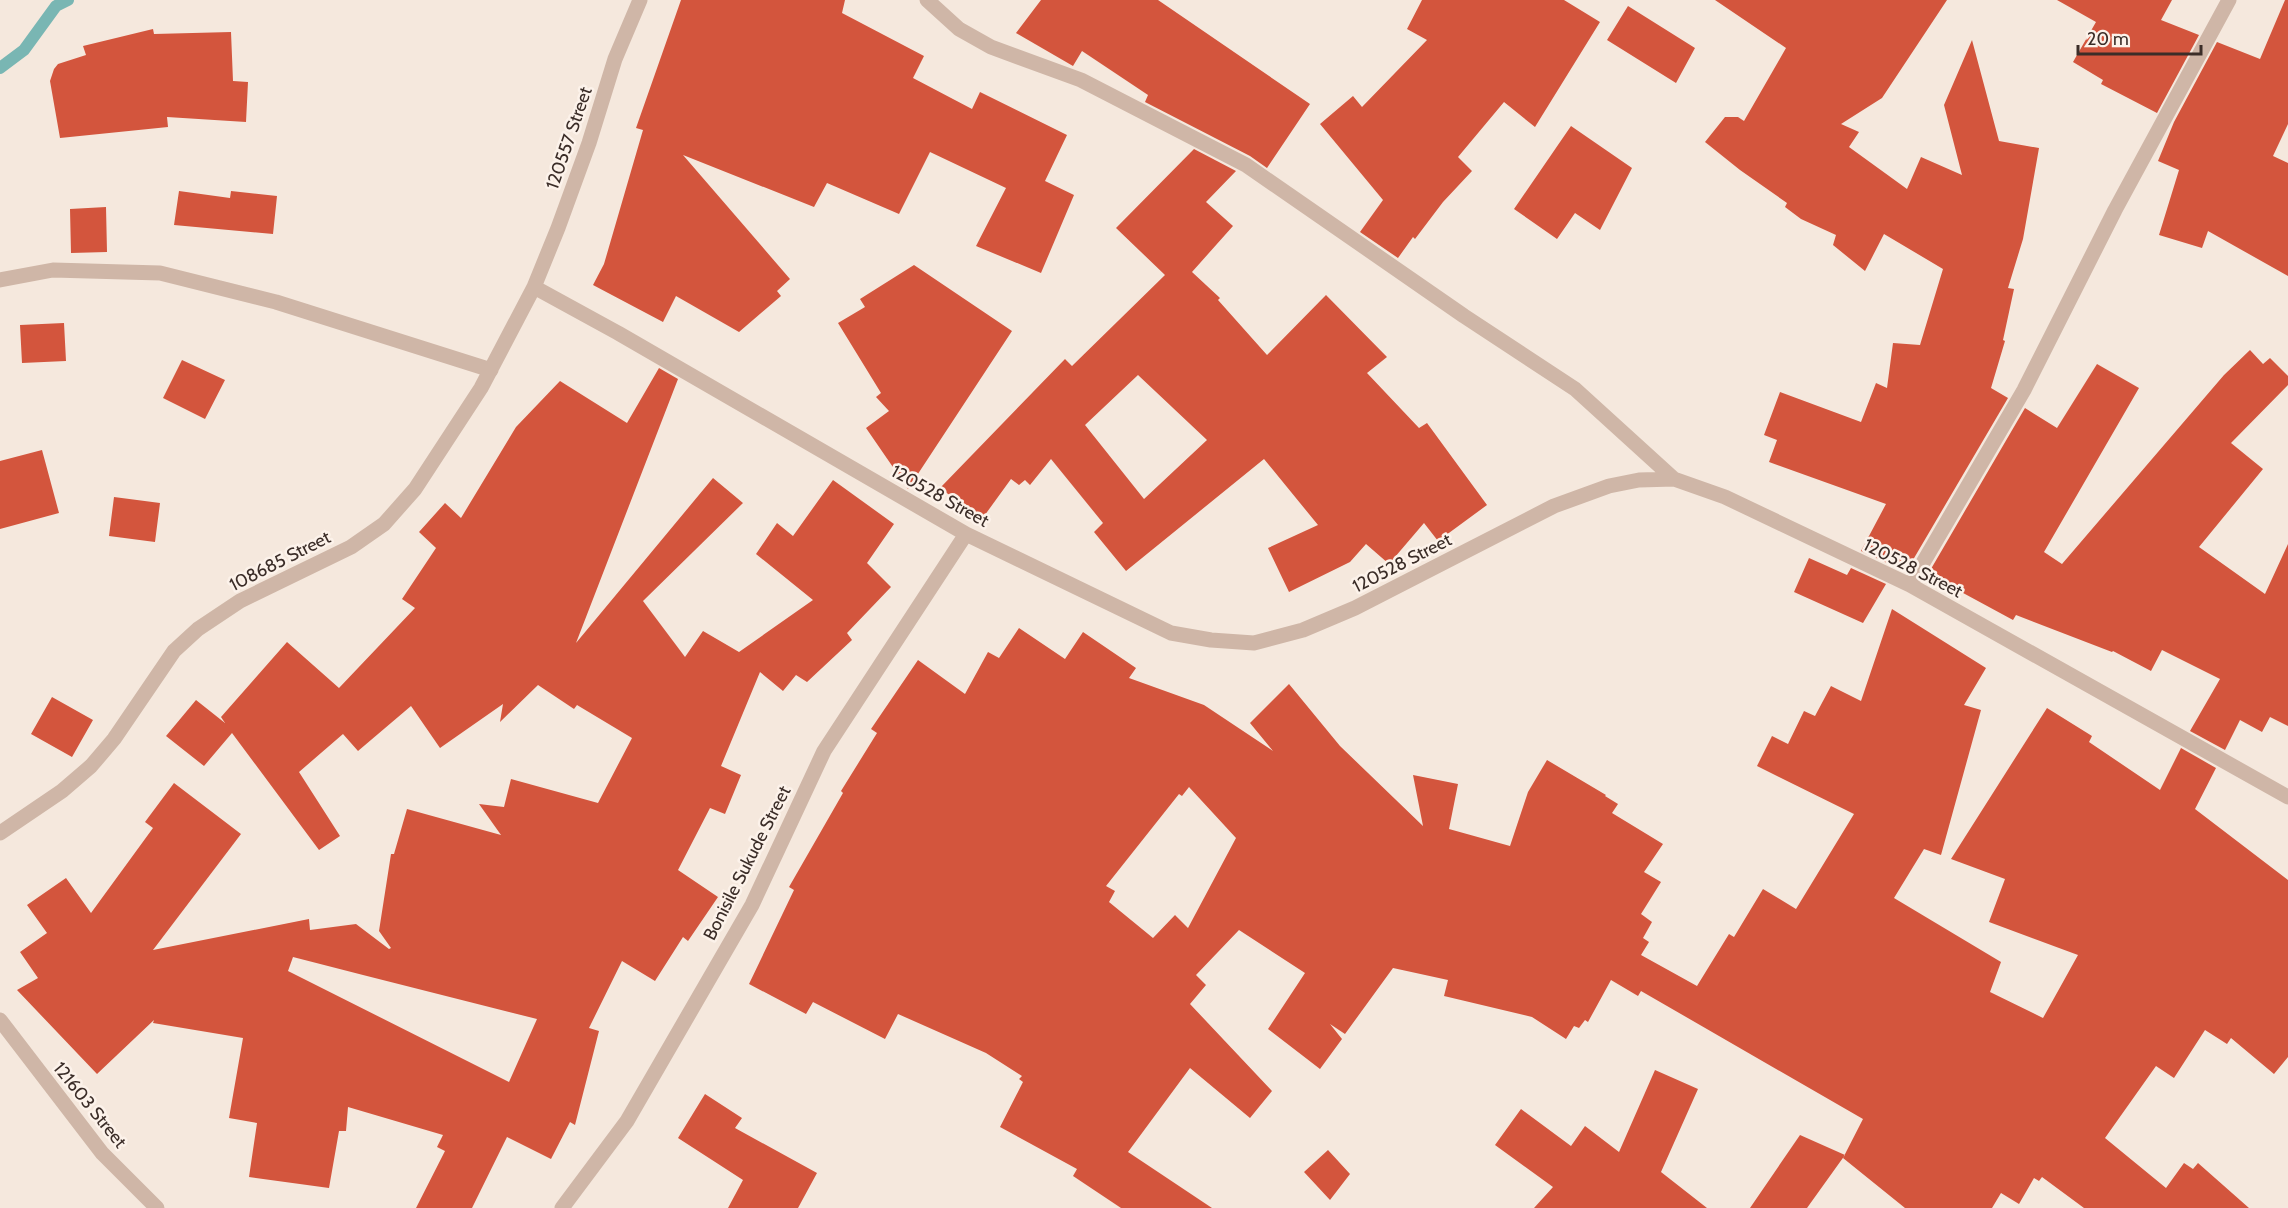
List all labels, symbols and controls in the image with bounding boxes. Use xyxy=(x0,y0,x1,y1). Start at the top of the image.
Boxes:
scale bar xyxy=(2078,18,2201,56)
text: 20 m xyxy=(2087,28,2129,50)
street label: 120557 Street xyxy=(541,84,597,192)
street label: 120528 Street xyxy=(887,460,993,532)
street label: 108685 Street xyxy=(226,526,334,596)
street label: 120528 Street xyxy=(1349,529,1455,597)
street label: 120528 Street xyxy=(1860,534,1966,602)
street label: Bonisile Sukude Street xyxy=(699,782,795,944)
street label: 121603 Street xyxy=(49,1058,131,1152)

